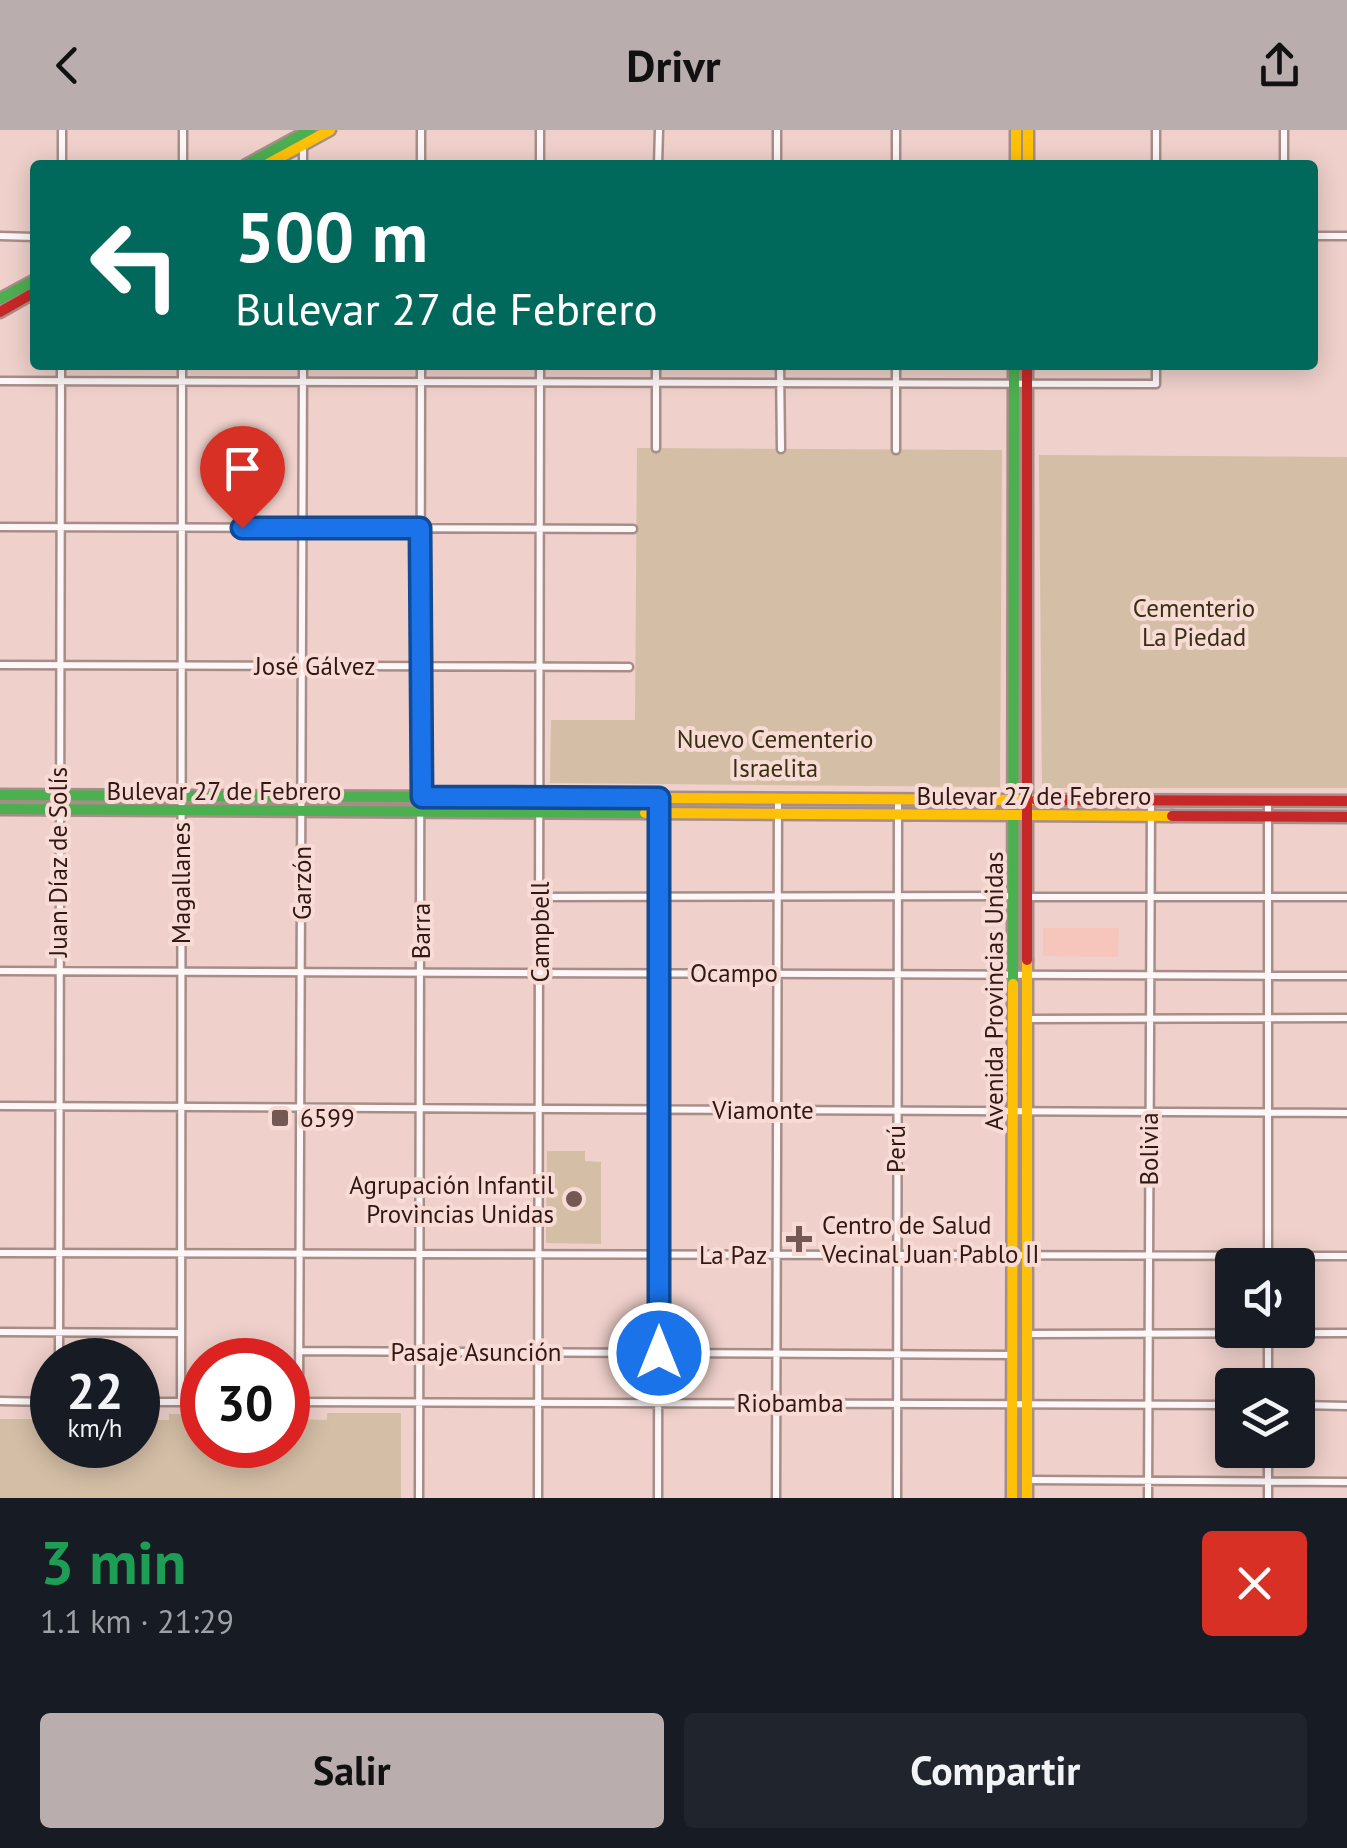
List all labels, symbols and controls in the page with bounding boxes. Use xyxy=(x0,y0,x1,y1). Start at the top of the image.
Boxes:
text: Drivr xyxy=(626,36,721,94)
icon: back xyxy=(40,38,95,93)
icon: share xyxy=(1252,38,1307,93)
text: 500 m xyxy=(235,191,428,281)
icon: left xyxy=(70,200,200,330)
text: Bulevar 27 de Febrero xyxy=(235,279,658,337)
pin xyxy=(200,426,285,529)
icon: arrive xyxy=(215,441,270,496)
park label: Cementerio La Piedad xyxy=(1133,592,1255,653)
street label: José Gálvez xyxy=(254,650,375,682)
park label: Nuevo Cementerio Israelita xyxy=(677,723,873,784)
street label: Juan Díaz de Solís xyxy=(42,767,74,958)
street label: Bulevar 27 de Febrero xyxy=(107,775,341,807)
street label: Bulevar 27 de Febrero xyxy=(917,780,1151,812)
street label: Magallanes xyxy=(165,822,197,944)
street label: Garzón xyxy=(286,846,318,920)
street label: Avenida Provincias Unidas xyxy=(978,852,1010,1130)
street label: Campbell xyxy=(524,881,556,982)
street label: Barra xyxy=(405,903,437,959)
street label: Ocampo xyxy=(690,957,778,989)
street label: Viamonte xyxy=(711,1094,814,1126)
place label: 6599 xyxy=(300,1102,355,1134)
marker: 6599 xyxy=(269,1107,291,1129)
street label: Bolivia xyxy=(1133,1112,1165,1186)
street label: Perú xyxy=(880,1125,912,1173)
place label: Agrupación Infantil Provincias Unidas xyxy=(349,1169,555,1230)
marker: Agrupación Infantil Provincias Unidas xyxy=(563,1188,585,1210)
place label: Centro de Salud Vecinal Juan Pablo II xyxy=(821,1209,1040,1270)
marker: Centro de Salud Vecinal Juan Pablo II xyxy=(786,1226,812,1252)
street label: La Paz xyxy=(699,1239,767,1271)
map controls xyxy=(1215,1248,1315,1468)
button: sound xyxy=(1215,1248,1315,1348)
position arrow xyxy=(607,1301,711,1405)
street label: Pasaje Asunción xyxy=(390,1336,562,1368)
speed limit sign: 30 xyxy=(180,1338,310,1468)
text: 22 xyxy=(67,1358,123,1423)
button: layers xyxy=(1215,1368,1315,1468)
street label: Riobamba xyxy=(736,1387,844,1419)
text: km/h xyxy=(68,1412,122,1444)
text: 3 min xyxy=(40,1523,186,1601)
button: close xyxy=(1202,1531,1307,1636)
text: 1.1 km · 21:29 xyxy=(40,1600,234,1642)
button: Salir xyxy=(40,1713,664,1828)
button: Compartir xyxy=(684,1713,1307,1828)

